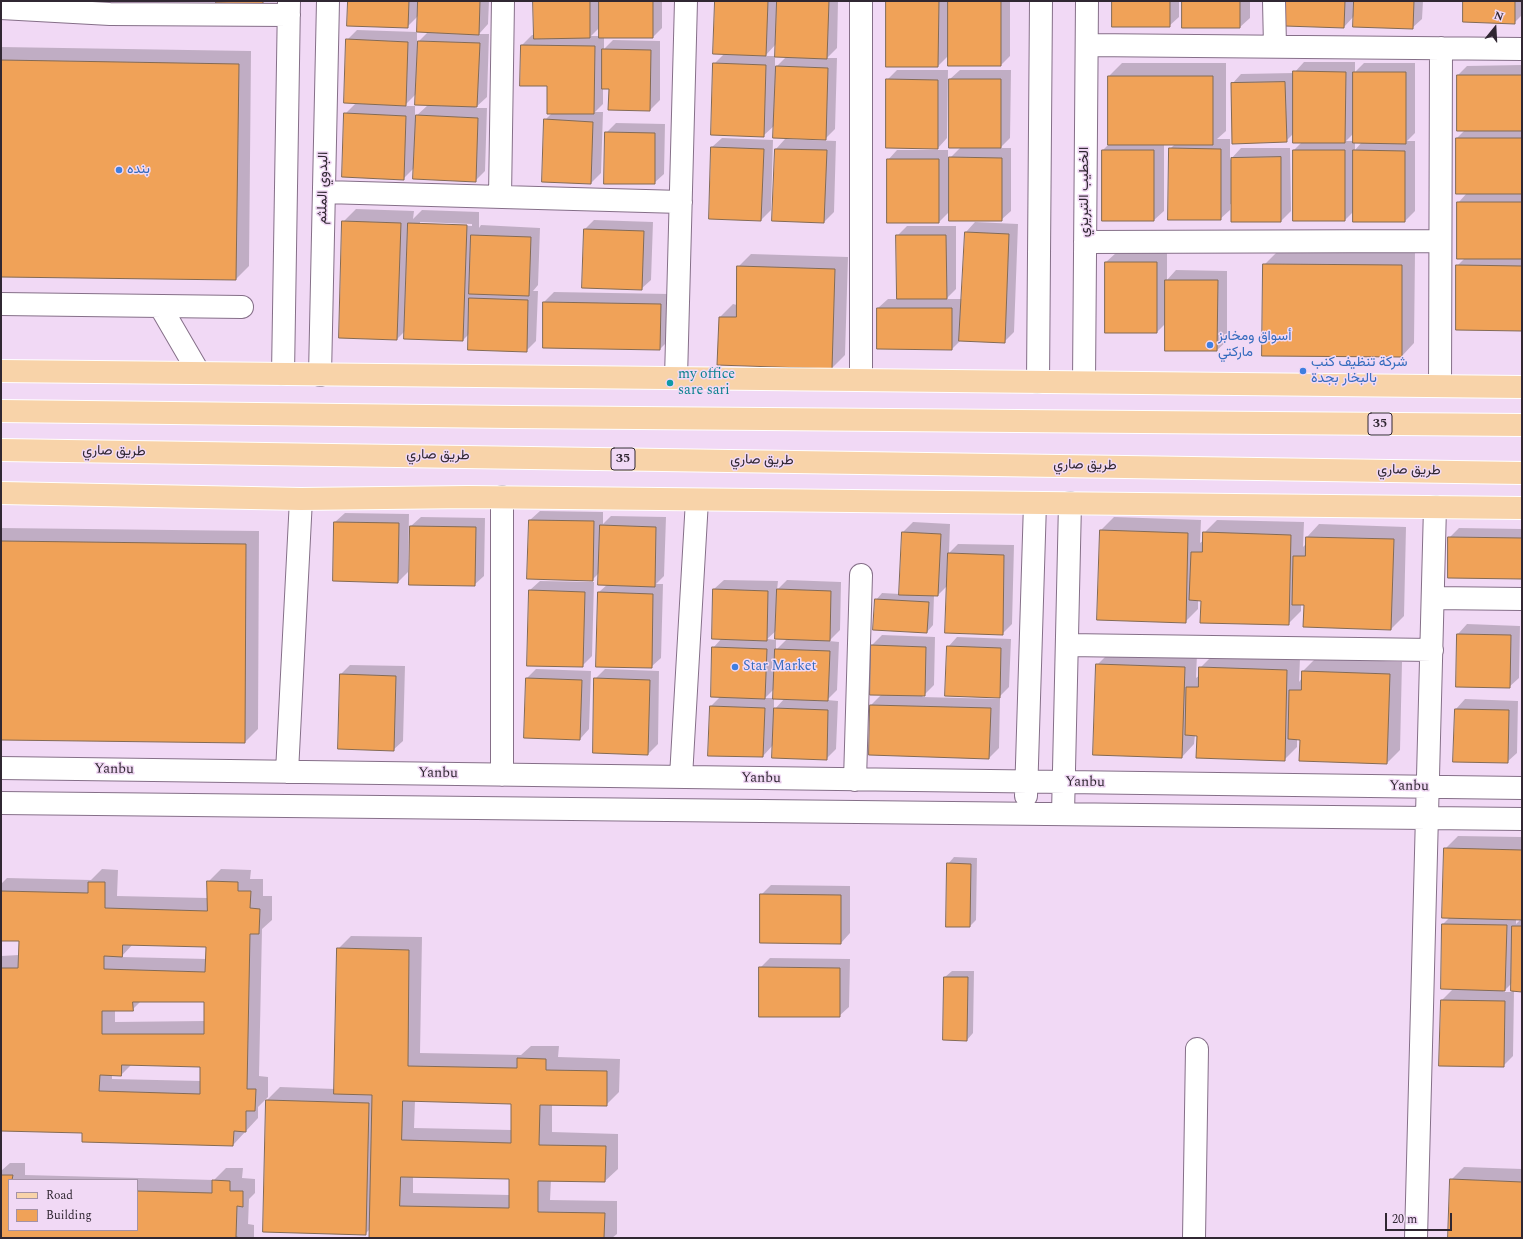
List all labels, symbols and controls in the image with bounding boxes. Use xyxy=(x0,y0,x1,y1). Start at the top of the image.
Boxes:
text: N xyxy=(1492,7,1506,26)
north arrow xyxy=(1475,8,1515,48)
street label: الخطيب التبريزي xyxy=(1077,147,1093,237)
street label: البدوي الملثم xyxy=(315,151,333,225)
place label: بنده xyxy=(127,162,150,178)
marker: بنده xyxy=(114,165,124,175)
place label: أسواق ومخابز ماركتي xyxy=(1218,329,1291,362)
marker: أسواق ومخابز ماركتي xyxy=(1205,340,1215,350)
place label: شركة تنظيف كنب بالبخار بجدة xyxy=(1311,355,1407,388)
marker: شركة تنظيف كنب بالبخار بجدة xyxy=(1298,366,1308,376)
place label: my office sare sari xyxy=(678,367,735,400)
marker: my office sare sari xyxy=(665,378,675,388)
road number: 35 xyxy=(1368,413,1392,435)
street label: طريق صاري xyxy=(82,443,146,461)
street label: طريق صاري xyxy=(406,447,470,465)
road number: 35 xyxy=(611,448,635,470)
street label: طريق صاري xyxy=(730,452,794,470)
street label: طريق صاري xyxy=(1053,457,1117,475)
street label: طريق صاري xyxy=(1377,462,1441,480)
place label: Star Market xyxy=(743,659,817,675)
marker: Star Market xyxy=(730,662,740,672)
street label: Yanbu xyxy=(94,761,134,779)
street label: Yanbu xyxy=(418,765,458,783)
street label: Yanbu xyxy=(741,770,781,788)
street label: Yanbu xyxy=(1065,774,1105,792)
street label: Yanbu xyxy=(1389,778,1429,796)
legend xyxy=(8,1179,138,1231)
text: Road xyxy=(46,1186,73,1205)
scale bar xyxy=(1387,1205,1454,1231)
text: Building xyxy=(46,1206,92,1225)
text: 20 m xyxy=(1392,1210,1417,1229)

